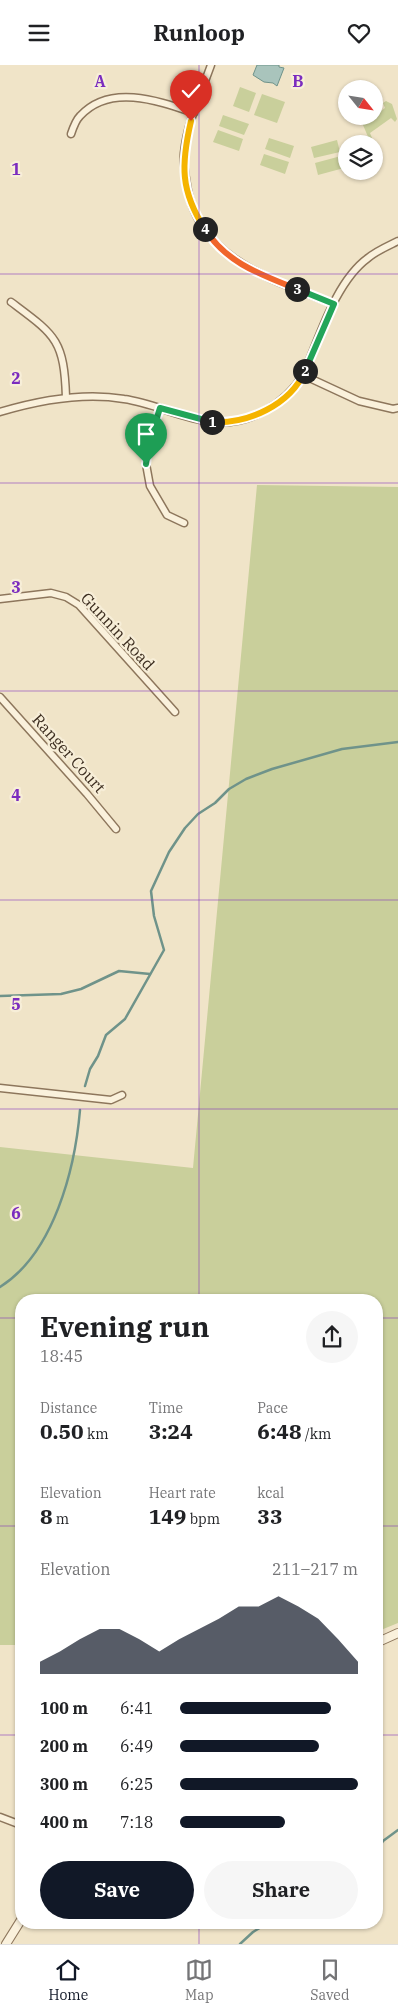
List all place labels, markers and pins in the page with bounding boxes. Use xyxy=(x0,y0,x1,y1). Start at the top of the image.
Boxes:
pin xyxy=(170,70,212,121)
pin: 4 xyxy=(192,217,218,241)
pin: 3 xyxy=(284,277,310,301)
pin: 2 xyxy=(292,359,318,383)
pin: 1 xyxy=(200,409,224,435)
pin xyxy=(125,413,167,464)

